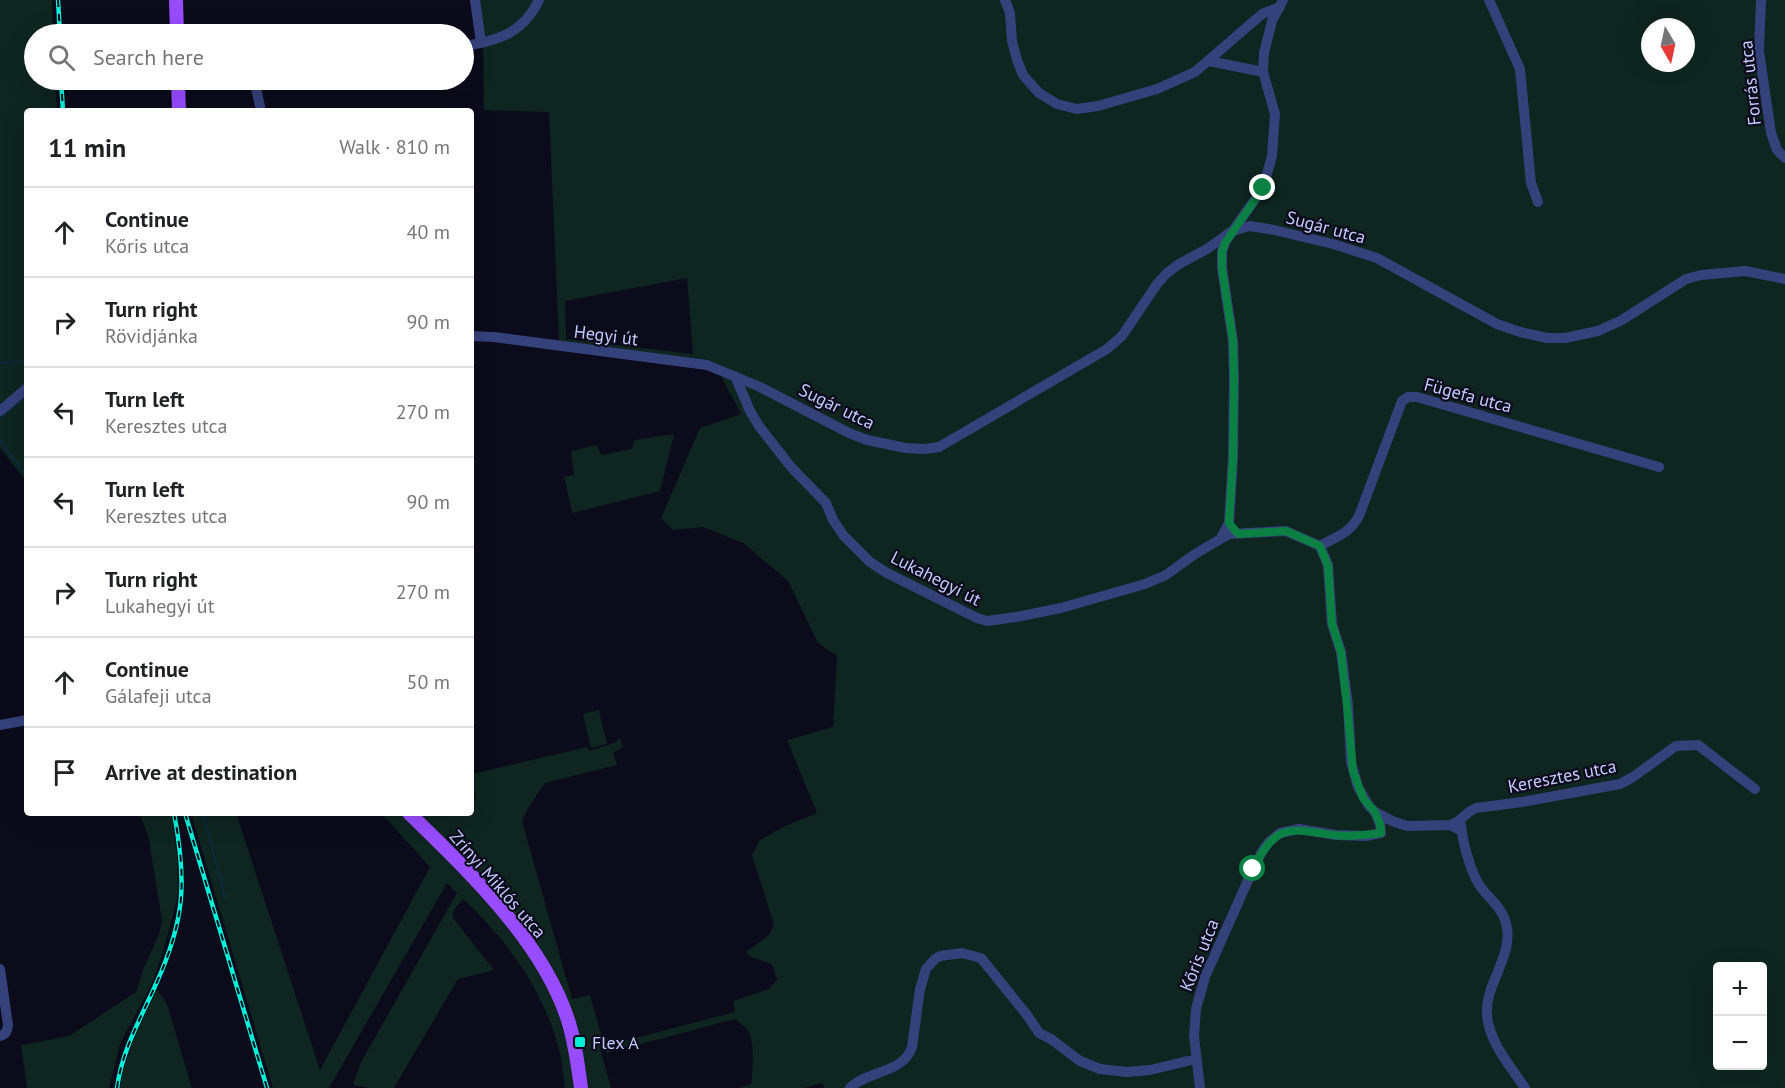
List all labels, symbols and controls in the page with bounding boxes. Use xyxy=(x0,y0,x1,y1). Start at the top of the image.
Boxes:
north arrow xyxy=(1641,18,1695,72)
search box xyxy=(24,24,474,90)
street label: Forrás utca xyxy=(1734,39,1766,127)
icon: search xyxy=(45,41,78,74)
text: Search here xyxy=(93,43,204,71)
text: 11 min xyxy=(48,131,126,164)
text: Walk · 810 m xyxy=(339,134,450,160)
route end xyxy=(1249,174,1275,200)
text: Continue xyxy=(105,205,189,233)
street label: Sugár utca xyxy=(1284,205,1368,249)
icon: ahead xyxy=(48,216,81,249)
text: 40 m xyxy=(407,219,450,245)
text: Kőris utca xyxy=(105,233,189,259)
text: Turn right xyxy=(105,295,197,323)
icon: right xyxy=(48,306,81,339)
text: 90 m xyxy=(407,309,450,335)
street label: Hegyi út xyxy=(573,320,639,350)
text: Rövidjánka xyxy=(105,323,198,349)
street label: Fügefa utca xyxy=(1422,372,1514,418)
street label: Sugár utca xyxy=(795,378,879,434)
text: Turn left xyxy=(105,385,185,413)
icon: left xyxy=(48,396,81,429)
text: 270 m xyxy=(396,399,450,425)
text: Keresztes utca xyxy=(105,413,227,439)
text: Turn left xyxy=(105,475,185,503)
icon: left xyxy=(48,486,81,519)
text: 90 m xyxy=(407,489,450,515)
text: Keresztes utca xyxy=(105,503,227,529)
street label: Lukahegyi út xyxy=(887,545,985,611)
text: Turn right xyxy=(105,565,197,593)
icon: right xyxy=(48,576,81,609)
text: 270 m xyxy=(396,579,450,605)
text: Lukahegyi út xyxy=(105,593,214,619)
text: Continue xyxy=(105,655,189,683)
icon: ahead xyxy=(48,666,81,699)
text: 50 m xyxy=(407,669,450,695)
text: Gálafeji utca xyxy=(105,683,212,709)
street label: Keresztes utca xyxy=(1506,754,1618,798)
icon: arrive xyxy=(48,756,81,789)
text: Arrive at destination xyxy=(105,758,297,786)
street label: Zrínyi Miklós utca xyxy=(445,825,551,943)
route start xyxy=(1239,855,1265,881)
street label: Kőris utca xyxy=(1174,916,1224,994)
map controls xyxy=(1713,962,1767,1070)
button: + xyxy=(1713,962,1767,1016)
button: − xyxy=(1713,1016,1767,1070)
place label: Flex A xyxy=(592,1031,639,1054)
marker: Flex A xyxy=(573,1035,587,1049)

